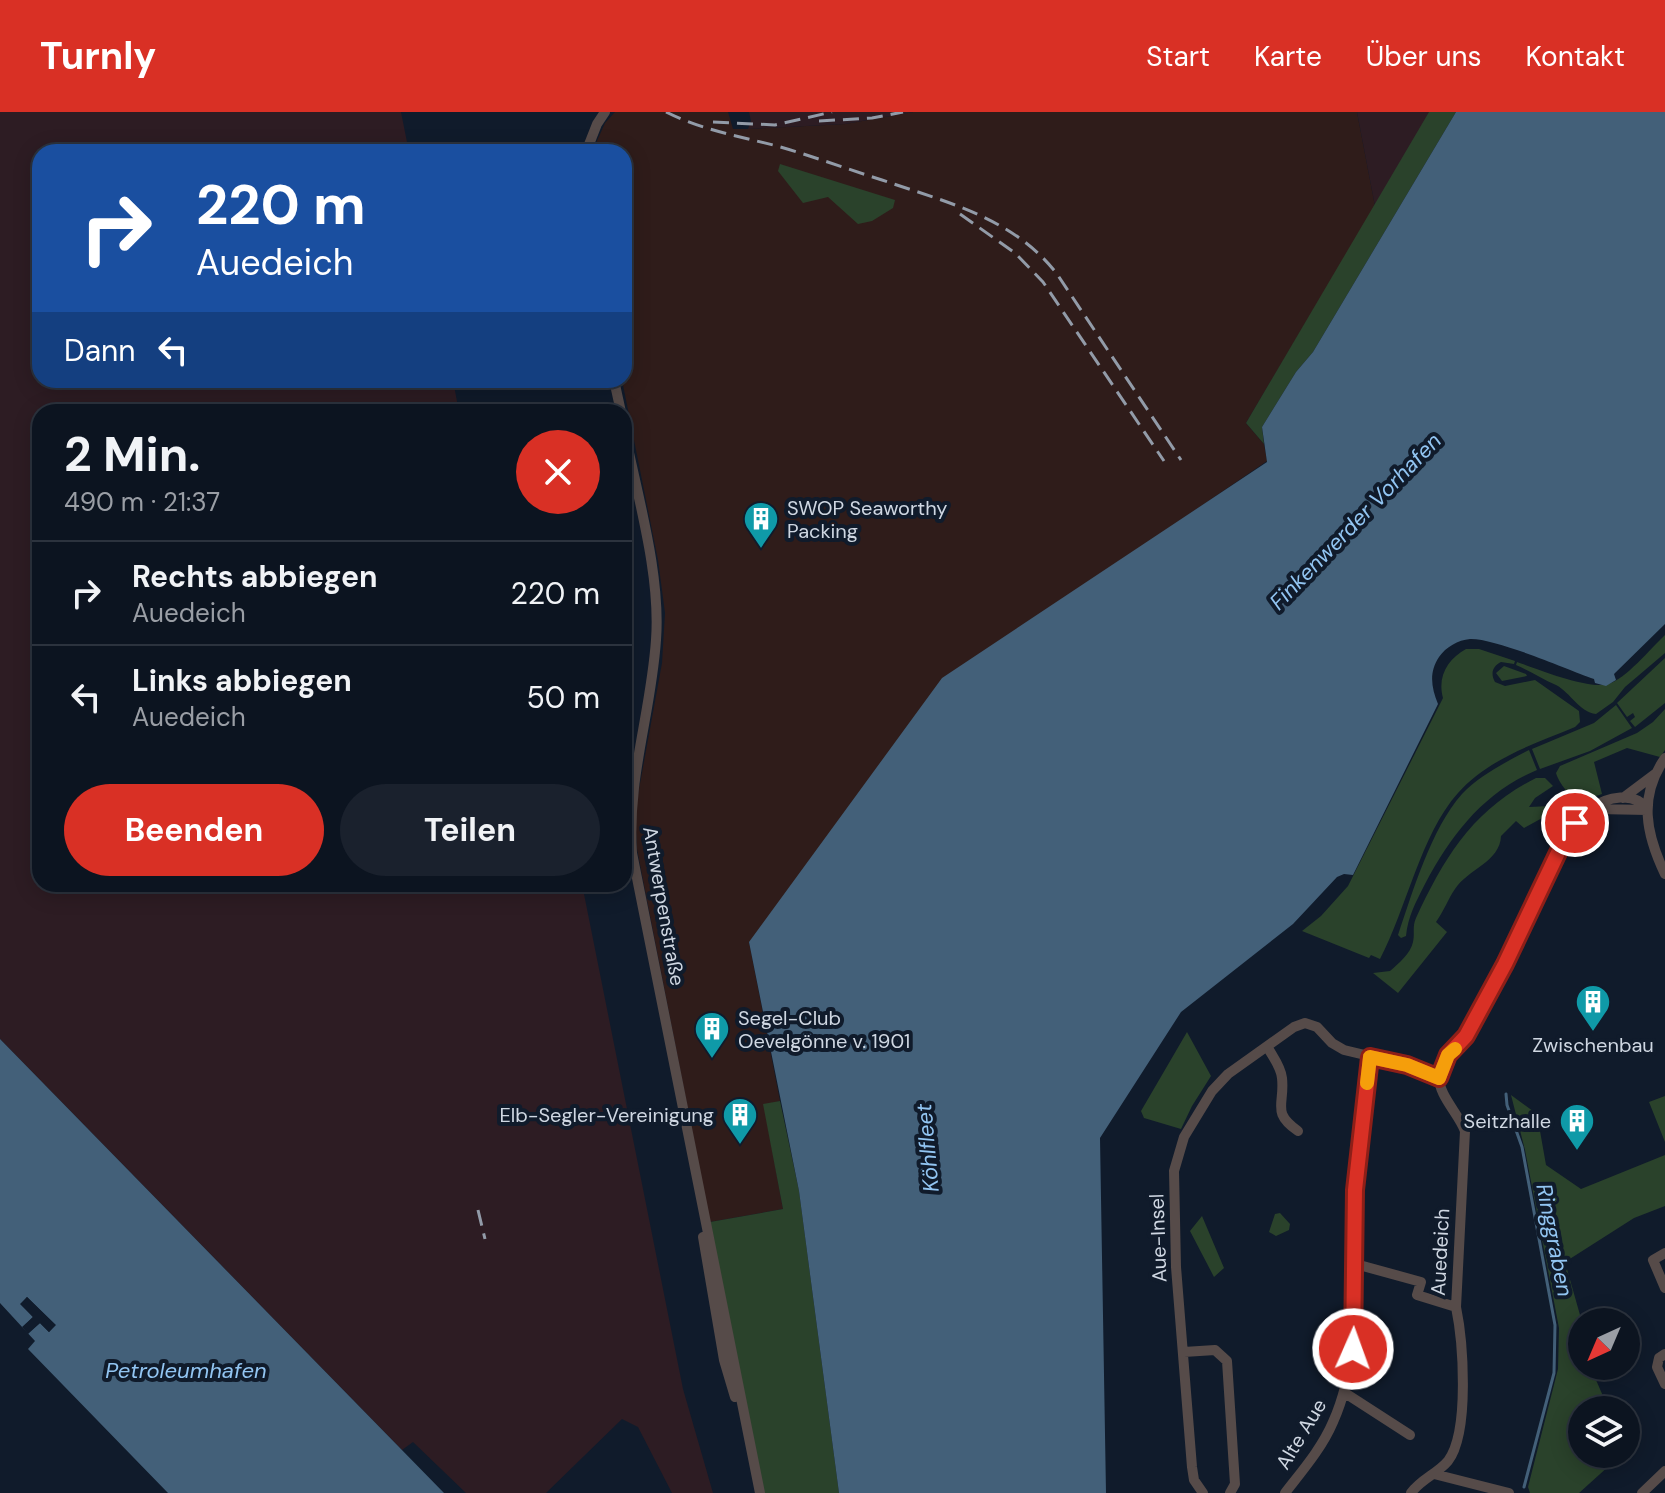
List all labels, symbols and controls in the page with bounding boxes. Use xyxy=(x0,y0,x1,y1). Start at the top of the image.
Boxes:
text: Turnly xyxy=(40,31,156,81)
text: Start xyxy=(1146,38,1210,75)
text: Karte xyxy=(1254,38,1322,75)
text: Über uns xyxy=(1366,38,1482,75)
text: Kontakt xyxy=(1526,38,1625,75)
text: 220 m xyxy=(196,168,366,241)
icon: right xyxy=(64,176,168,280)
text: Auedeich xyxy=(196,239,354,286)
icon: left xyxy=(151,328,195,372)
text: Dann xyxy=(64,331,135,370)
text: 2 Min. xyxy=(64,423,200,486)
water label: Finkenwerder Vorhafen xyxy=(1263,427,1448,616)
button: close xyxy=(516,430,600,514)
text: 490 m · 21:37 xyxy=(64,485,220,519)
place label: SWOP Seaworthy Packing xyxy=(787,495,947,544)
building icon: SWOP Seaworthy Packing xyxy=(742,500,780,550)
text: Rechts abbiegen xyxy=(132,557,377,596)
icon: right xyxy=(64,571,108,615)
text: 220 m xyxy=(511,574,600,613)
text: Auedeich xyxy=(132,596,246,630)
text: Links abbiegen xyxy=(132,661,352,700)
icon: left xyxy=(64,675,108,719)
text: 50 m xyxy=(526,678,600,717)
text: Auedeich xyxy=(132,700,246,734)
button: Beenden xyxy=(64,784,324,876)
button: Teilen xyxy=(340,784,600,876)
pin xyxy=(1541,789,1609,857)
icon: arrive xyxy=(1553,801,1597,845)
street label: Antwerpenstraße xyxy=(637,824,691,988)
building icon: Zwischenbau xyxy=(1574,983,1612,1033)
place label: Segel-Club Oevelgönne v. 1901 xyxy=(738,1005,910,1054)
building icon: Segel-Club Oevelgönne v. 1901 xyxy=(693,1010,731,1060)
place label: Zwischenbau xyxy=(1532,1032,1654,1058)
building icon: Elb-Segler-Vereinigung xyxy=(721,1096,759,1146)
place label: Elb-Segler-Vereinigung xyxy=(499,1102,714,1128)
water label: Köhlfleet xyxy=(909,1102,946,1193)
building icon: Seitzhalle xyxy=(1558,1102,1596,1152)
place label: Seitzhalle xyxy=(1464,1108,1551,1134)
water label: Ringgraben xyxy=(1529,1181,1580,1299)
street label: Aue-Insel xyxy=(1143,1193,1173,1283)
street label: Auedeich xyxy=(1425,1208,1455,1296)
position arrow xyxy=(1311,1307,1395,1391)
north arrow xyxy=(1568,1308,1640,1380)
map controls xyxy=(1568,1308,1640,1468)
water label: Petroleumhafen xyxy=(105,1356,267,1385)
street label: Alte Aue xyxy=(1270,1394,1332,1474)
button: layers xyxy=(1568,1396,1640,1468)

